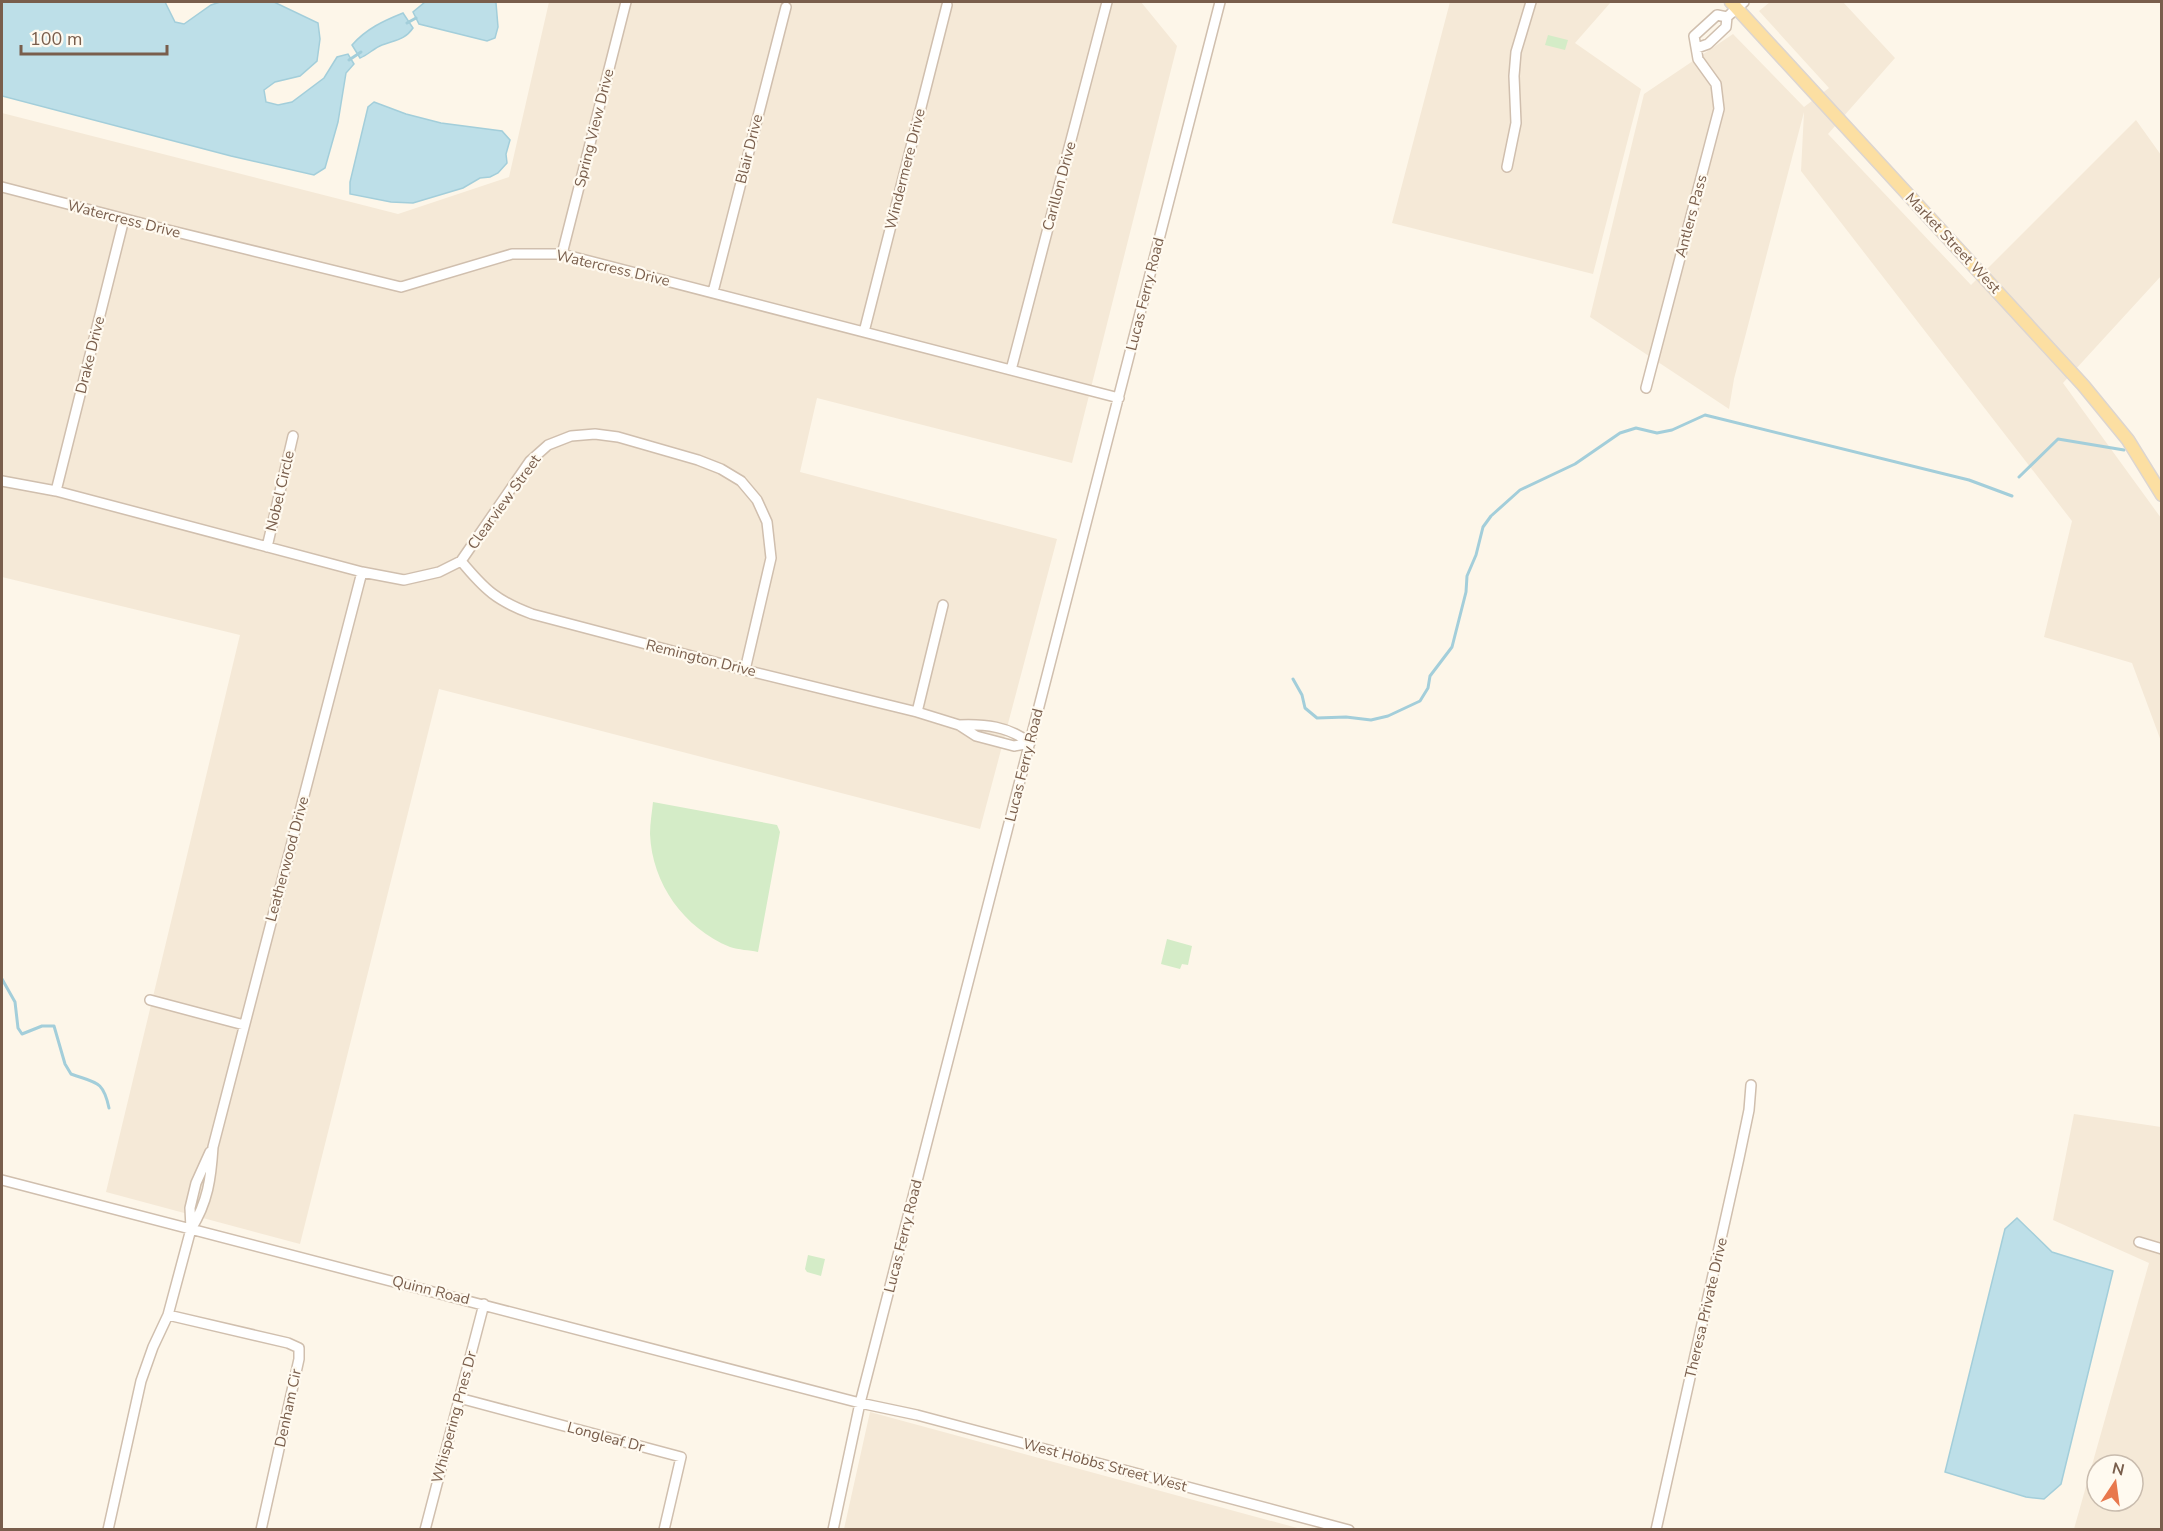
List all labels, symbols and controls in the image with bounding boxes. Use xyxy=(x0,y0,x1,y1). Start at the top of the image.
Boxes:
scale bar xyxy=(21,18,166,56)
text: 100 m xyxy=(30,27,82,51)
street label: Spring View Drive xyxy=(570,67,618,189)
street label: Windermere Drive xyxy=(880,106,930,232)
street label: Blair Drive xyxy=(731,112,767,186)
street label: Carillon Drive xyxy=(1037,139,1081,233)
street label: Antlers Pass xyxy=(1670,172,1712,260)
street label: Market Street West xyxy=(1901,188,2006,298)
street label: Watercress Drive xyxy=(65,195,183,243)
street label: Lucas Ferry Road xyxy=(1121,235,1169,353)
street label: Watercress Drive xyxy=(554,245,672,291)
street label: Drake Drive xyxy=(71,314,109,396)
street label: Nobel Circle xyxy=(261,448,299,533)
street label: Clearview Street xyxy=(463,450,546,553)
street label: Remington Drive xyxy=(644,635,758,681)
street label: Lucas Ferry Road xyxy=(1000,706,1048,824)
street label: Leatherwood Drive xyxy=(261,794,313,924)
street label: Lucas Ferry Road xyxy=(879,1177,927,1295)
street label: Theresa Private Drive xyxy=(1680,1236,1732,1380)
street label: Quinn Road xyxy=(390,1271,472,1309)
street label: Whispering Pnes Dr xyxy=(427,1348,481,1485)
street label: Denham Cir xyxy=(270,1366,306,1449)
street label: Longleaf Dr xyxy=(565,1417,648,1457)
street label: West Hobbs Street West xyxy=(1021,1433,1190,1497)
north arrow xyxy=(2085,1453,2145,1513)
text: N xyxy=(2110,1457,2126,1481)

